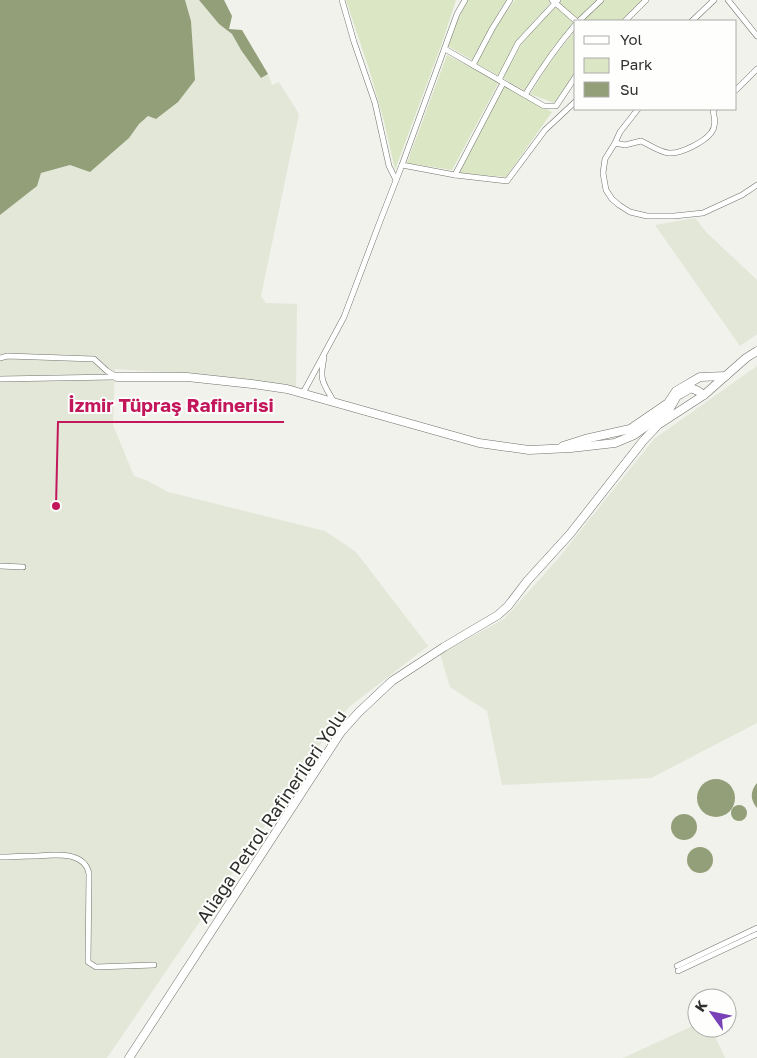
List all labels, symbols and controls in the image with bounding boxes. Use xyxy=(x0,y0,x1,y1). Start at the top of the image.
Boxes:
legend xyxy=(574,20,737,110)
text: Yol xyxy=(620,30,642,48)
text: Park xyxy=(620,55,653,73)
text: Su xyxy=(620,80,639,98)
callout: İzmir Tüpraş Rafinerisi xyxy=(58,388,284,422)
text: İzmir Tüpraş Rafinerisi xyxy=(68,393,274,416)
street label: Aliağa Petrol Rafinerileri Yolu xyxy=(191,705,351,927)
north arrow xyxy=(687,988,737,1038)
text: K xyxy=(691,997,711,1015)

